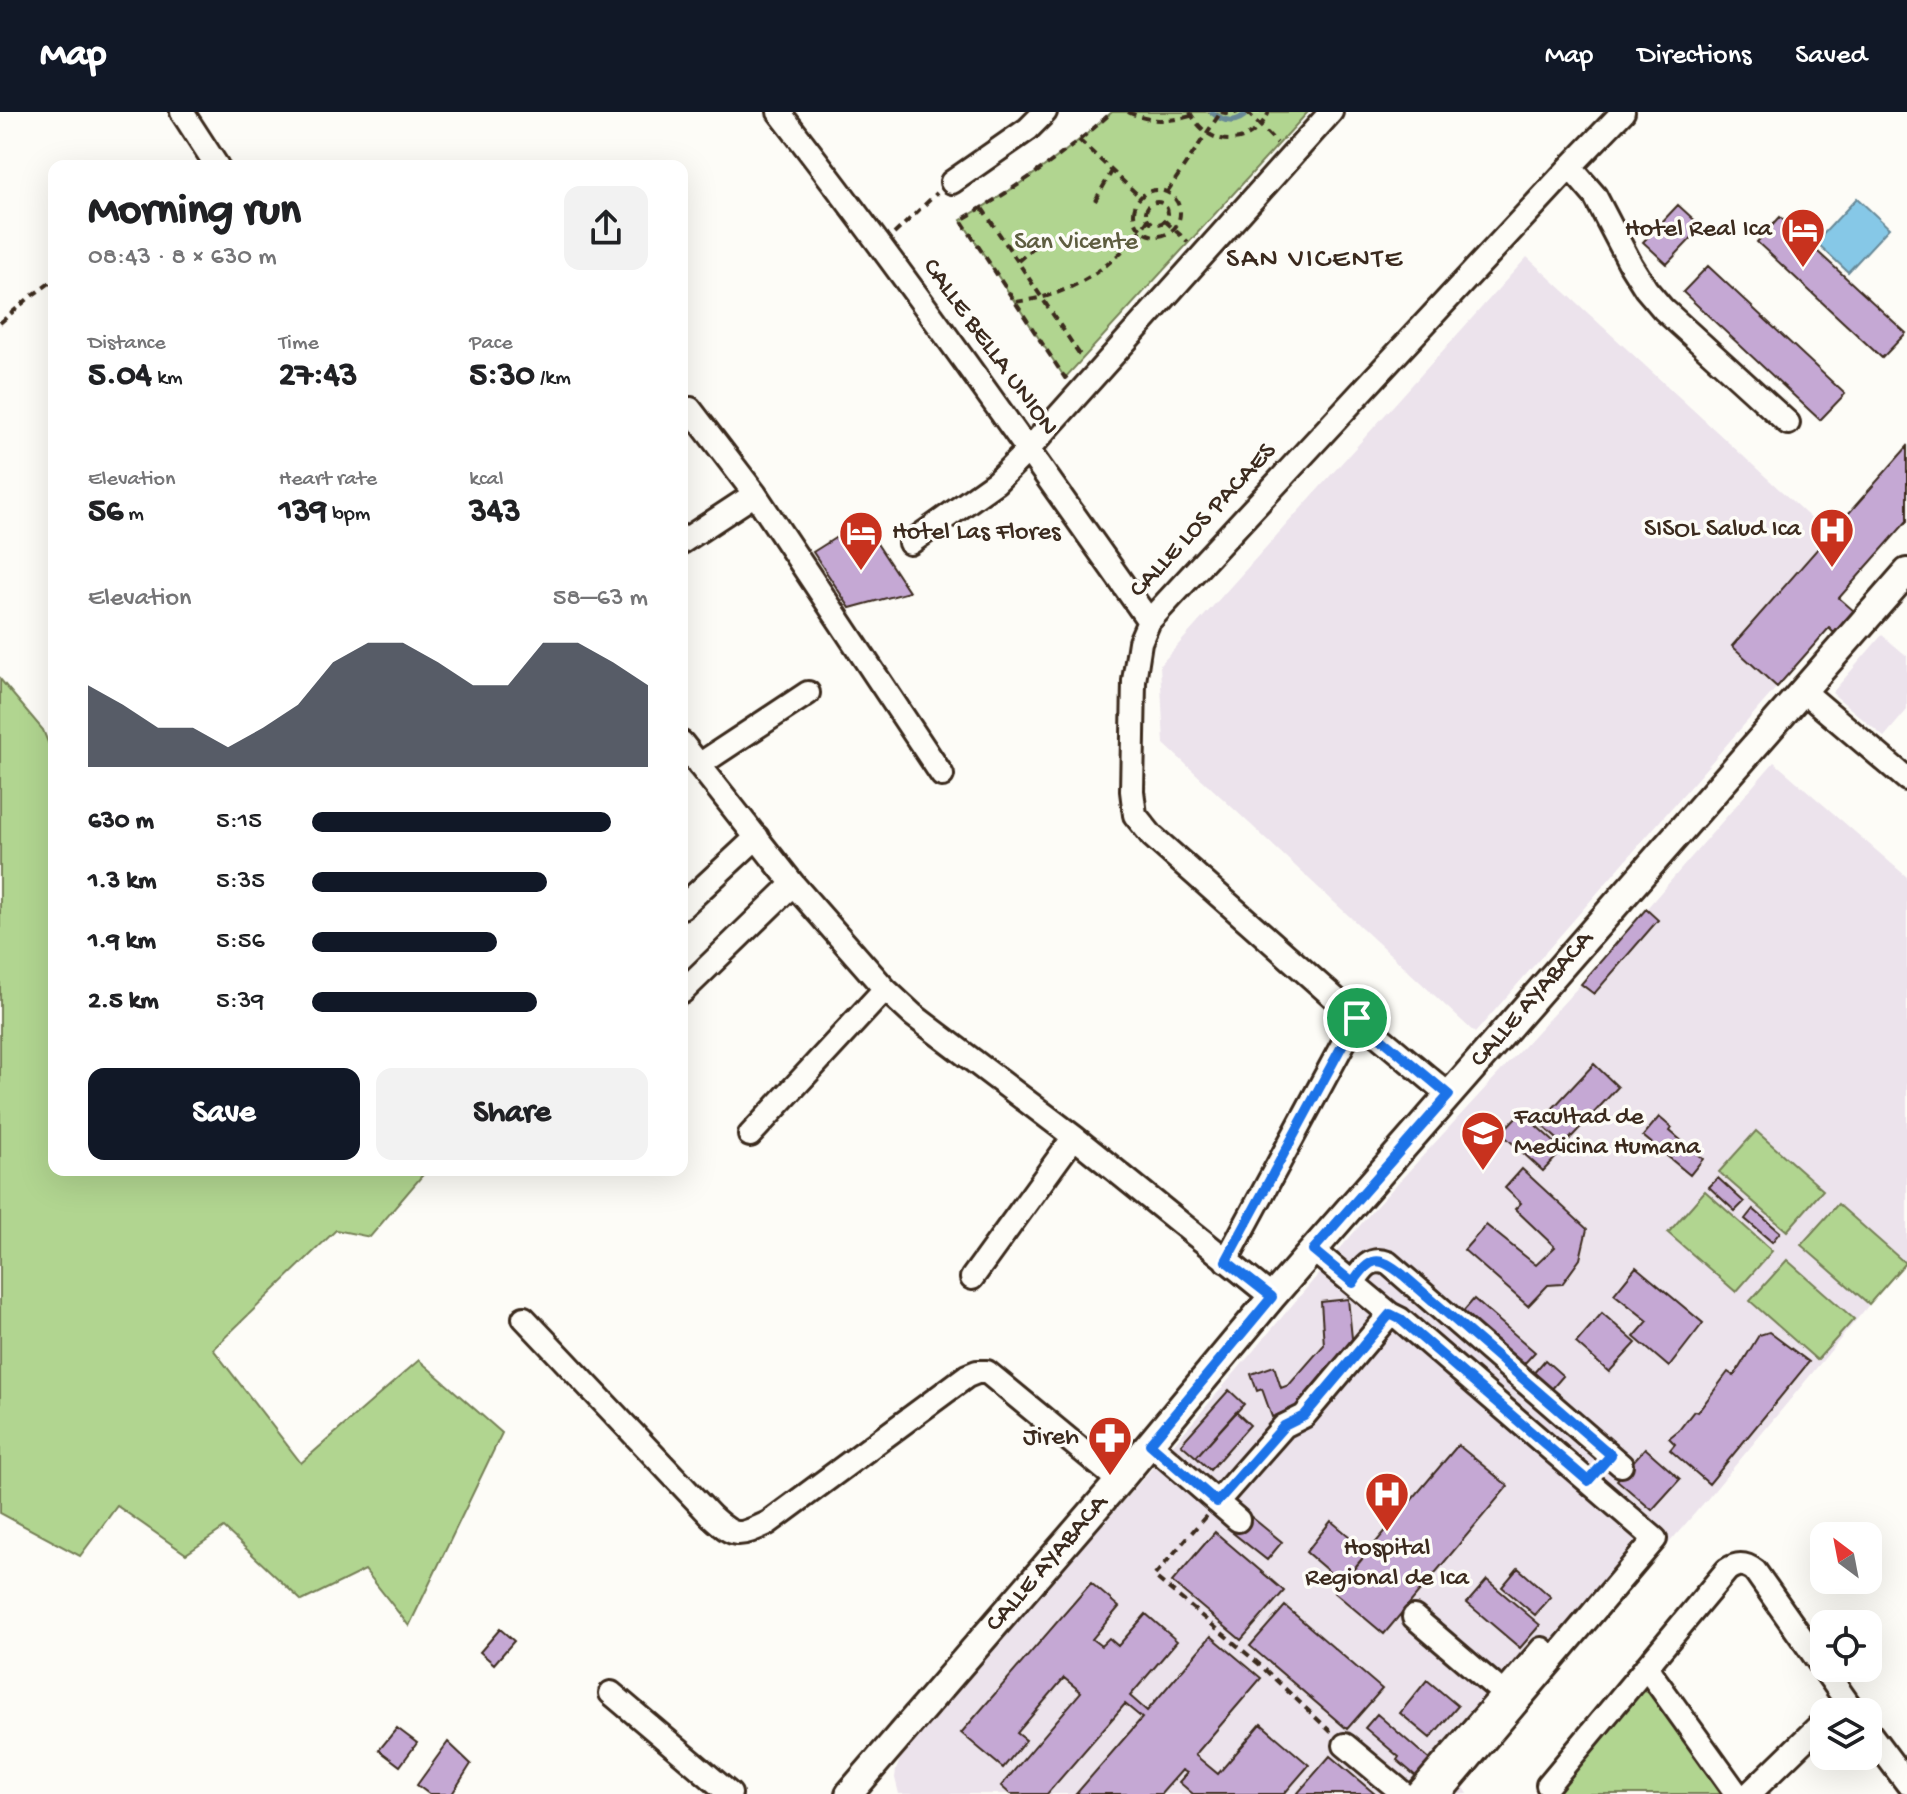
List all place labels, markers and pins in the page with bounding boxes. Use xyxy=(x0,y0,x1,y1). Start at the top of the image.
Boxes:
hotel icon: Hotel Real Ica xyxy=(1779,206,1827,269)
place label: Hotel Real Ica xyxy=(1625,215,1774,246)
hospital icon: SISOL Salud Ica xyxy=(1808,506,1856,569)
hotel icon: Hotel Las Flores xyxy=(837,509,885,572)
place label: SISOL Salud Ica xyxy=(1644,515,1803,546)
place label: Hotel Las Flores xyxy=(892,518,1062,549)
pin xyxy=(1323,984,1391,1052)
place label: Facultad de Medicina Humana xyxy=(1513,1103,1702,1164)
school or university icon: Facultad de Medicina Humana xyxy=(1459,1109,1507,1172)
pharmacy icon: Jireh xyxy=(1086,1414,1134,1477)
place label: Jireh xyxy=(1023,1423,1079,1454)
hospital icon: Hospital Regional de Ica xyxy=(1363,1470,1411,1533)
place label: Hospital Regional de Ica xyxy=(1305,1534,1471,1595)

